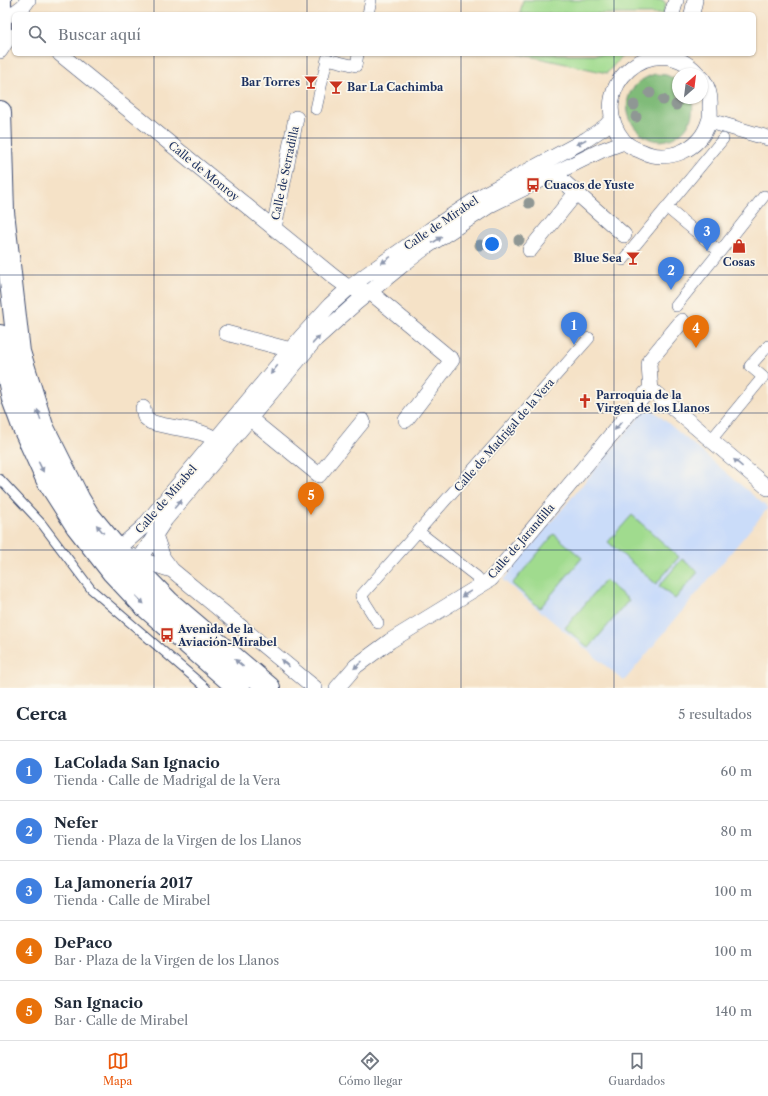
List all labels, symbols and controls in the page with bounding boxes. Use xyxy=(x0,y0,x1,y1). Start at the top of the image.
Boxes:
search box xyxy=(12,12,756,56)
icon: search xyxy=(26,23,48,45)
text: Buscar aquí xyxy=(58,25,141,44)
north arrow xyxy=(672,68,708,104)
bar icon: Bar Torres xyxy=(303,74,319,90)
place label: Bar Torres xyxy=(241,75,300,89)
bar icon: Bar La Cachimba xyxy=(328,79,344,95)
place label: Bar La Cachimba xyxy=(347,80,444,94)
street label: Calle de Serradilla xyxy=(268,124,302,221)
street label: Calle de Monroy xyxy=(166,138,243,204)
one-way arrow xyxy=(575,139,587,146)
bus stop icon: Cuacos de Yuste xyxy=(525,177,541,193)
place label: Cuacos de Yuste xyxy=(544,178,635,192)
street label: Calle de Mirabel xyxy=(401,193,481,253)
pin: 3 xyxy=(694,218,720,251)
your location xyxy=(482,234,502,254)
one-way arrow xyxy=(432,236,443,244)
shop icon: Cosas xyxy=(731,238,747,254)
bar icon: Blue Sea xyxy=(625,250,641,266)
place label: Blue Sea xyxy=(573,251,623,265)
place label: Cosas xyxy=(723,255,755,269)
one-way arrow xyxy=(381,256,392,264)
pin: 2 xyxy=(658,257,684,290)
pin: 1 xyxy=(561,312,587,345)
pin: 4 xyxy=(683,315,709,348)
one-way arrow xyxy=(311,335,320,345)
one-way arrow xyxy=(269,365,278,376)
street label: Calle de Madrigal de la Vera xyxy=(451,375,557,495)
place label: Parroquia de la Virgen de los Llanos xyxy=(595,388,710,415)
church icon: Parroquia de la Virgen de los Llanos xyxy=(577,393,593,409)
one-way arrow xyxy=(36,409,42,421)
one-way arrow xyxy=(614,421,623,432)
one-way arrow xyxy=(733,458,743,467)
one-way arrow xyxy=(38,461,44,472)
street label: Calle de Mirabel xyxy=(132,461,200,536)
pin: 5 xyxy=(298,482,324,515)
one-way arrow xyxy=(174,499,183,510)
street label: Calle de Jarandilla xyxy=(485,500,558,581)
one-way arrow xyxy=(96,524,105,534)
one-way arrow xyxy=(460,590,472,597)
one-way arrow xyxy=(135,595,144,605)
place label: Avenida de la Aviación-Mirabel xyxy=(177,622,277,649)
bus stop icon: Avenida de la Aviación-Mirabel xyxy=(159,627,175,643)
one-way arrow xyxy=(234,658,244,667)
one-way arrow xyxy=(280,659,290,668)
one-way arrow xyxy=(352,661,363,670)
text: Cerca xyxy=(16,704,67,724)
text: 5 resultados xyxy=(678,706,752,722)
text: LaColada San Ignacio xyxy=(54,753,220,772)
text: 1 xyxy=(26,763,32,779)
text: 60 m xyxy=(721,763,752,779)
text: Tienda · Calle de Madrigal de la Vera xyxy=(54,772,280,788)
text: Nefer xyxy=(54,813,98,832)
text: 2 xyxy=(25,823,33,839)
text: 80 m xyxy=(720,823,752,839)
text: Tienda · Plaza de la Virgen de los Llanos xyxy=(54,832,302,848)
text: La Jamonería 2017 xyxy=(54,873,193,892)
text: 3 xyxy=(25,883,33,899)
text: 100 m xyxy=(714,883,752,899)
text: Tienda · Calle de Mirabel xyxy=(54,892,210,908)
text: DePaco xyxy=(54,933,112,952)
text: 4 xyxy=(25,943,33,959)
text: 100 m xyxy=(714,943,752,959)
text: Bar · Plaza de la Virgen de los Llanos xyxy=(54,952,279,968)
text: San Ignacio xyxy=(54,993,143,1012)
text: 5 xyxy=(25,1003,33,1019)
text: 140 m xyxy=(715,1003,752,1019)
text: Bar · Calle de Mirabel xyxy=(54,1012,188,1028)
tab: Mapa xyxy=(103,1050,132,1088)
tab: Cómo llegar xyxy=(338,1050,402,1088)
tab: Guardados xyxy=(608,1050,665,1088)

